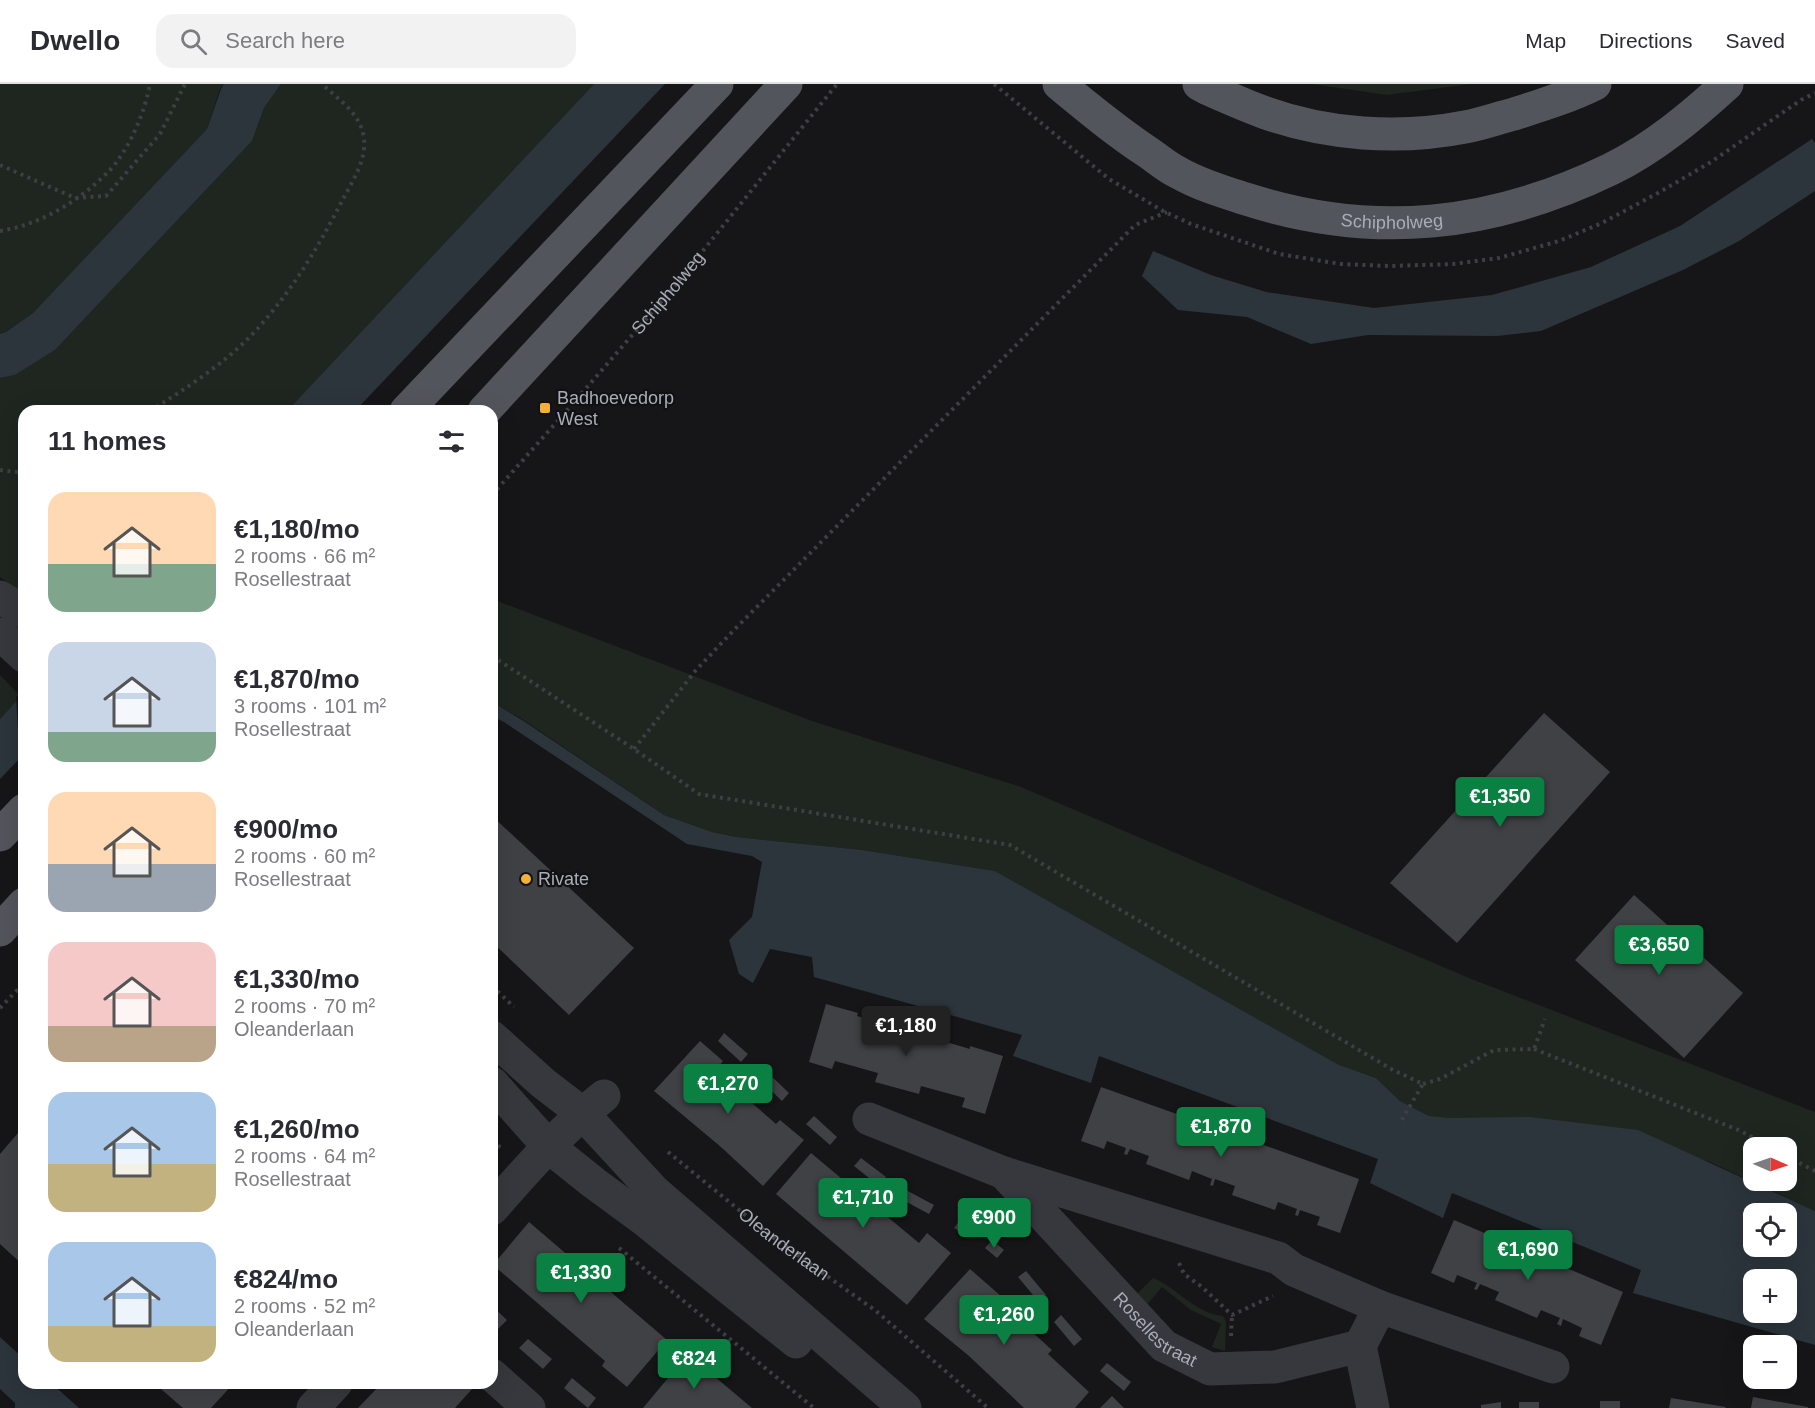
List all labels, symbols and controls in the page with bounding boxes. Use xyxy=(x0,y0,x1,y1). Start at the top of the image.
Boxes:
search box xyxy=(156,14,576,68)
text: Dwello xyxy=(30,25,120,56)
icon: search xyxy=(177,25,210,58)
text: Search here xyxy=(225,28,345,53)
text: Map xyxy=(1525,29,1566,52)
text: Directions xyxy=(1599,29,1692,52)
text: Saved xyxy=(1725,29,1785,52)
street label: Schipholweg xyxy=(1340,210,1444,233)
street label: Schipholweg xyxy=(627,247,708,338)
place label: Badhoevedorp West xyxy=(557,388,674,429)
marker: Badhoevedorp West xyxy=(538,401,552,415)
icon: filters xyxy=(435,425,468,458)
text: 11 homes xyxy=(48,426,167,456)
text: €1,180/mo xyxy=(234,514,360,544)
icon: home xyxy=(96,516,168,588)
text: 2 rooms · 66 m² xyxy=(234,545,375,567)
text: Rosellestraat xyxy=(234,568,351,590)
text: €1,870/mo xyxy=(234,664,360,694)
icon: home xyxy=(96,666,168,738)
text: 3 rooms · 101 m² xyxy=(234,695,386,717)
text: Rosellestraat xyxy=(234,718,351,740)
pin: €1,350 xyxy=(1451,777,1549,828)
text: €1,350 xyxy=(1469,785,1531,807)
text: €900/mo xyxy=(234,814,338,844)
icon: home xyxy=(96,816,168,888)
text: 2 rooms · 60 m² xyxy=(234,845,375,867)
text: Rosellestraat xyxy=(234,868,351,890)
place label: Rivate xyxy=(538,869,589,889)
marker: Rivate xyxy=(519,872,533,886)
pin: €3,650 xyxy=(1610,925,1708,976)
text: €3,650 xyxy=(1628,933,1690,955)
text: €1,330/mo xyxy=(234,964,360,994)
icon: home xyxy=(96,966,168,1038)
text: 2 rooms · 70 m² xyxy=(234,995,375,1017)
pin: €1,180 xyxy=(857,1006,955,1057)
text: €1,180 xyxy=(875,1014,937,1036)
text: Oleanderlaan xyxy=(234,1018,354,1040)
pin: €1,270 xyxy=(679,1064,777,1115)
text: €1,270 xyxy=(697,1072,759,1094)
pin: €1,870 xyxy=(1172,1107,1270,1158)
text: €1,260/mo xyxy=(234,1114,360,1144)
text: €1,870 xyxy=(1190,1115,1252,1137)
icon: home xyxy=(96,1116,168,1188)
north arrow xyxy=(1743,1137,1797,1191)
map controls xyxy=(1743,1137,1797,1389)
text: 2 rooms · 64 m² xyxy=(234,1145,375,1167)
text: Rosellestraat xyxy=(234,1168,351,1190)
pin: €1,710 xyxy=(814,1178,912,1229)
text: €1,710 xyxy=(832,1186,894,1208)
pin: €900 xyxy=(958,1198,1030,1249)
button: locate xyxy=(1743,1203,1797,1257)
street label: Oleanderlaan xyxy=(734,1204,833,1284)
text: €900 xyxy=(972,1206,1016,1228)
pin: €1,690 xyxy=(1479,1230,1577,1281)
text: €1,690 xyxy=(1497,1238,1559,1260)
pin: €1,330 xyxy=(532,1253,630,1304)
text: €1,330 xyxy=(550,1261,612,1283)
text: €824/mo xyxy=(234,1264,338,1294)
icon: home xyxy=(96,1266,168,1338)
button: + xyxy=(1743,1269,1797,1323)
street label: Rosellestraat xyxy=(1109,1288,1200,1371)
text: 2 rooms · 52 m² xyxy=(234,1295,375,1317)
pin: €1,260 xyxy=(955,1295,1053,1346)
text: €1,260 xyxy=(973,1303,1035,1325)
text: Oleanderlaan xyxy=(234,1318,354,1340)
button: − xyxy=(1743,1335,1797,1389)
pin: €824 xyxy=(658,1339,730,1390)
text: €824 xyxy=(672,1347,716,1369)

